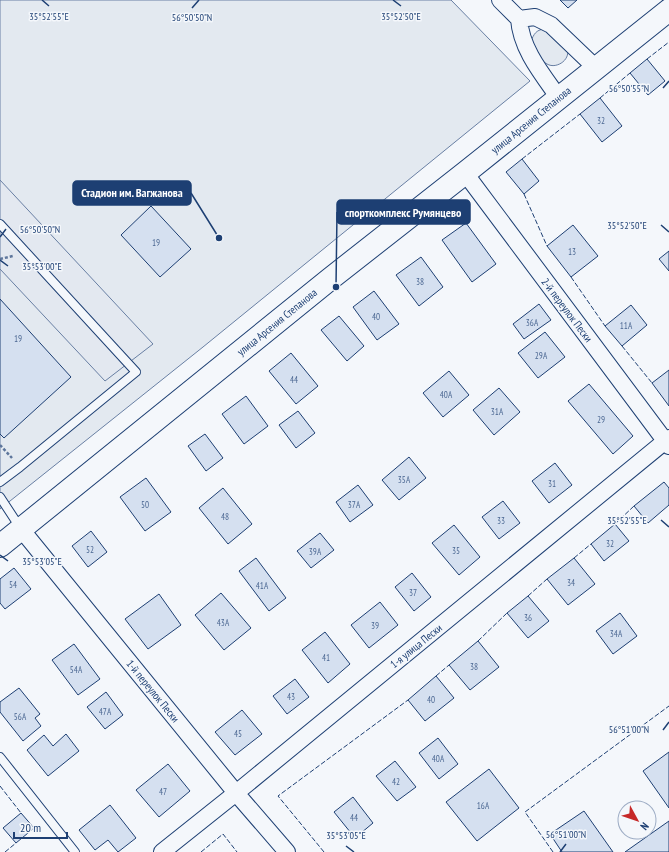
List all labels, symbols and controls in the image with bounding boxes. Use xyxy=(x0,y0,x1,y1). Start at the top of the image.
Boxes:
text: 35°52'55"E xyxy=(29,10,69,23)
text: 35°52'50"E xyxy=(381,10,421,23)
text: 56°50'50"N xyxy=(172,11,212,24)
text: 56°50'55"N xyxy=(609,82,649,95)
street label: улица Арсения Степанова xyxy=(488,83,574,157)
house number: 32 xyxy=(597,115,605,126)
callout: Стадион им. Вагжанова xyxy=(73,181,191,205)
text: Стадион им. Вагжанова xyxy=(81,185,183,200)
callout: cпорткомплекс Румянцево xyxy=(337,200,470,224)
text: cпорткомплекс Румянцево xyxy=(345,205,462,220)
text: 35°52'50"E xyxy=(607,219,647,232)
text: 56°50'50"N xyxy=(20,223,60,236)
house number: 19 xyxy=(152,237,160,248)
house number: 13 xyxy=(568,246,576,257)
text: 35°53'00"E xyxy=(22,260,62,273)
street label: 2-й переулок Пески xyxy=(538,275,596,345)
house number: 38 xyxy=(416,276,424,287)
street label: улица Арсения Степанова xyxy=(234,285,320,359)
house number: 40 xyxy=(372,311,380,322)
house number: 36А xyxy=(526,317,539,328)
house number: 11А xyxy=(620,320,633,331)
house number: 19 xyxy=(14,333,22,344)
house number: 29А xyxy=(535,350,548,361)
house number: 44 xyxy=(290,374,298,385)
house number: 40А xyxy=(440,389,453,400)
house number: 31А xyxy=(491,406,504,417)
house number: 29 xyxy=(597,414,605,425)
house number: 35А xyxy=(398,474,411,485)
house number: 31 xyxy=(548,478,556,489)
house number: 50 xyxy=(141,499,149,510)
house number: 37А xyxy=(348,499,361,510)
house number: 48 xyxy=(221,511,229,522)
text: 35°52'55"E xyxy=(607,514,647,527)
house number: 33 xyxy=(497,515,505,526)
house number: 32 xyxy=(606,538,614,549)
house number: 52 xyxy=(86,544,94,555)
house number: 35 xyxy=(452,545,460,556)
house number: 39А xyxy=(309,546,322,557)
text: 35°53'05"E xyxy=(22,555,62,568)
house number: 34 xyxy=(567,577,575,588)
house number: 54 xyxy=(9,579,17,590)
house number: 41А xyxy=(256,580,269,591)
house number: 37 xyxy=(409,587,417,598)
house number: 36 xyxy=(524,612,532,623)
house number: 43А xyxy=(217,617,230,628)
house number: 39 xyxy=(371,620,379,631)
street label: 1-я улица Пески xyxy=(387,621,445,671)
house number: 34А xyxy=(610,628,623,639)
house number: 41 xyxy=(322,652,330,663)
street label: 1-й переулок Пески xyxy=(123,657,183,725)
house number: 38 xyxy=(470,661,478,672)
house number: 54А xyxy=(70,664,83,675)
house number: 43 xyxy=(287,691,295,702)
house number: 40 xyxy=(427,694,435,705)
house number: 47А xyxy=(99,706,112,717)
house number: 56А xyxy=(14,711,27,722)
text: 56°51'00"N xyxy=(609,723,649,736)
house number: 45 xyxy=(234,728,242,739)
house number: 40А xyxy=(432,753,445,764)
house number: 42 xyxy=(392,776,400,787)
house number: 47 xyxy=(159,786,167,797)
house number: 16А xyxy=(477,800,490,811)
north arrow xyxy=(617,800,657,840)
house number: 44 xyxy=(350,812,358,823)
scale bar xyxy=(14,814,67,840)
text: 20 m xyxy=(20,820,41,835)
text: N xyxy=(637,820,652,833)
text: 56°51'00"N xyxy=(546,828,586,841)
text: 35°53'05"E xyxy=(326,829,366,842)

